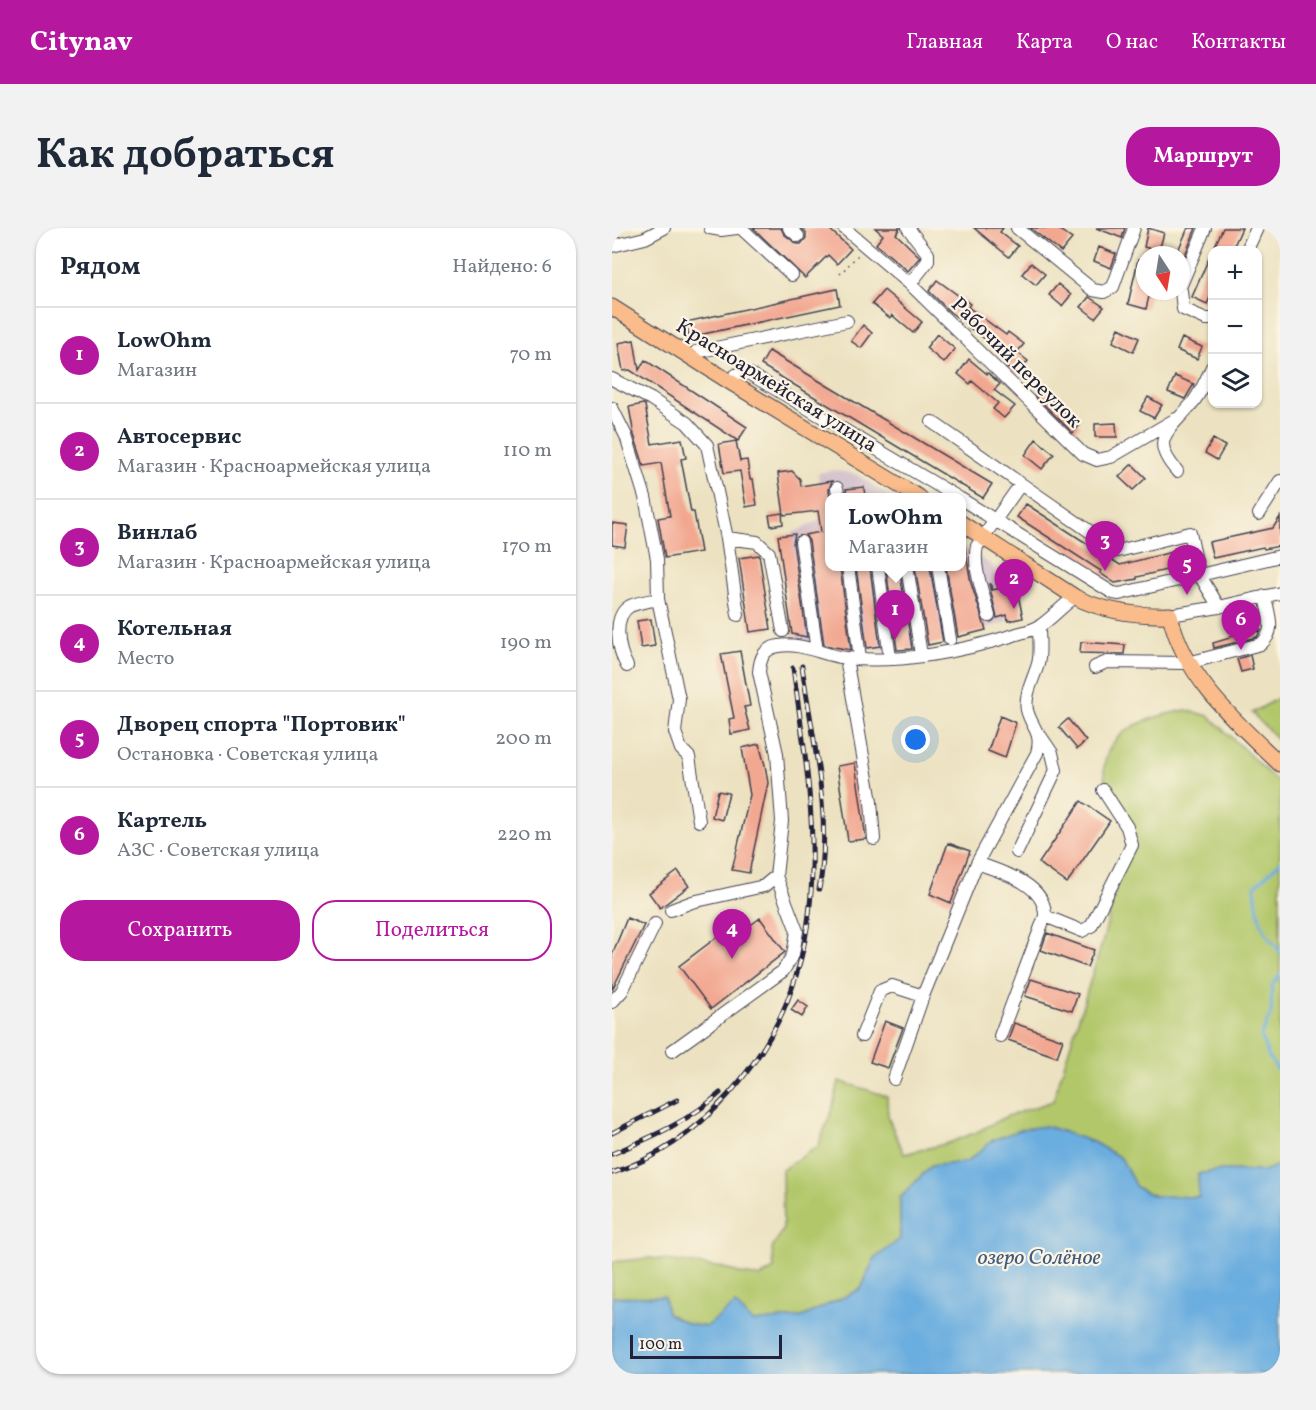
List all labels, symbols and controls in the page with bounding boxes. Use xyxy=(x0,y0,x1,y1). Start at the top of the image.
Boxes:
text: Citynav xyxy=(30,23,133,62)
text: Главная xyxy=(906,28,983,57)
text: Карта xyxy=(1016,28,1073,57)
text: О нас xyxy=(1106,28,1158,57)
text: Контакты xyxy=(1191,28,1286,57)
text: Как добраться xyxy=(36,127,335,186)
button: Маршрут xyxy=(1126,127,1280,186)
north arrow xyxy=(1136,246,1190,300)
map controls xyxy=(1208,246,1262,408)
button: + xyxy=(1208,246,1262,300)
text: Рядом xyxy=(60,249,140,285)
text: Найдено: 6 xyxy=(452,253,552,281)
street label: Рабочий переулок xyxy=(944,291,1088,435)
button: − xyxy=(1208,300,1262,354)
street label: Красноармейская улица xyxy=(670,312,883,460)
text: LowOhm xyxy=(117,326,212,357)
text: 1 xyxy=(75,341,84,369)
text: 70 m xyxy=(509,341,552,369)
button: layers xyxy=(1208,354,1262,408)
text: Магазин xyxy=(117,357,197,385)
text: Автосервис xyxy=(117,422,241,453)
text: 2 xyxy=(74,437,85,465)
text: 110 m xyxy=(503,437,552,465)
text: Магазин · Красноармейская улица xyxy=(117,453,431,481)
popup xyxy=(825,493,966,571)
text: LowOhm xyxy=(848,503,943,534)
text: Винлаб xyxy=(117,518,198,549)
pin: 3 xyxy=(1086,522,1124,571)
text: 3 xyxy=(74,533,85,561)
text: 170 m xyxy=(502,533,552,561)
text: Магазин xyxy=(848,534,928,562)
pin: 5 xyxy=(1168,546,1206,595)
text: Магазин · Красноармейская улица xyxy=(117,549,431,577)
pin: 2 xyxy=(994,560,1034,609)
pin: 1 xyxy=(876,590,914,640)
pin: 6 xyxy=(1222,600,1260,650)
text: Котельная xyxy=(117,614,232,645)
text: 4 xyxy=(73,629,86,657)
text: 190 m xyxy=(500,629,552,657)
text: Место xyxy=(117,645,174,673)
text: Дворец спорта "Портовик" xyxy=(117,710,406,741)
text: 5 xyxy=(75,725,84,753)
text: 200 m xyxy=(495,725,552,753)
your location xyxy=(901,725,930,754)
text: Остановка · Советская улица xyxy=(117,741,378,769)
text: Картель xyxy=(117,806,207,837)
text: 6 xyxy=(74,821,85,849)
text: 220 m xyxy=(497,821,552,849)
text: АЗС · Советская улица xyxy=(117,837,319,865)
button: Сохранить xyxy=(60,900,300,961)
button: Поделиться xyxy=(312,900,552,961)
pin: 4 xyxy=(712,910,752,959)
water label: озеро Солёное xyxy=(977,1243,1101,1274)
scale bar xyxy=(630,1332,782,1360)
text: 100 m xyxy=(639,1334,682,1356)

